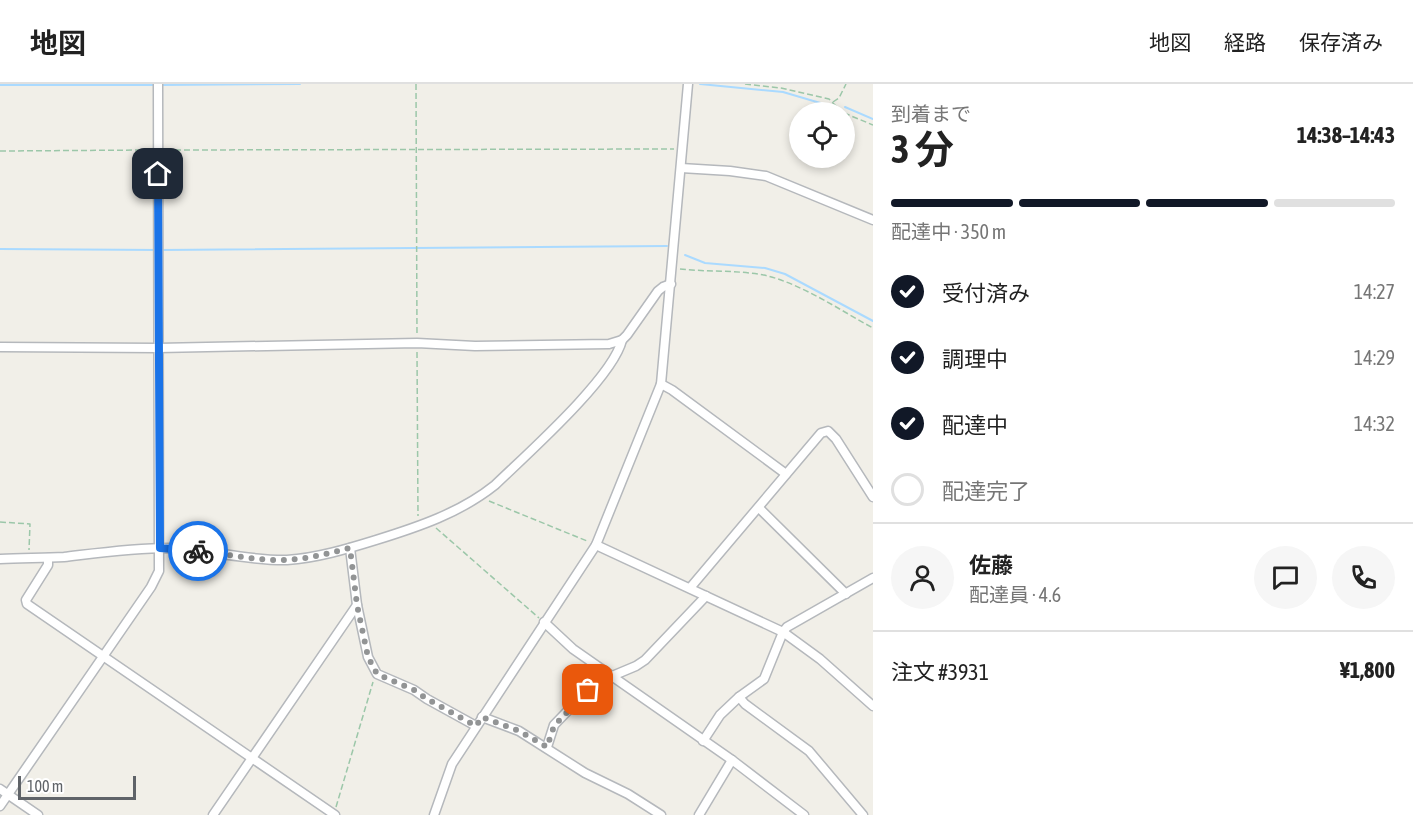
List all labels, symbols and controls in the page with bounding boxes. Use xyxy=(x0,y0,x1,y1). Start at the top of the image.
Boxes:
text: 地図 xyxy=(30,27,86,59)
text: 地図 xyxy=(1149,30,1191,54)
text: 経路 xyxy=(1224,30,1266,54)
text: 保存済み xyxy=(1299,30,1383,54)
map controls xyxy=(789,102,855,168)
button: locate xyxy=(789,102,855,168)
text: 到着まで xyxy=(891,102,971,125)
text: 14:38–14:43 xyxy=(1297,122,1395,148)
text: 3 分 xyxy=(891,127,954,171)
pin xyxy=(132,148,183,199)
icon: home xyxy=(141,157,174,190)
text: 配達中 · 350 m xyxy=(891,220,1006,243)
icon: check xyxy=(891,275,924,308)
text: 受付済み xyxy=(942,280,1030,306)
text: 14:27 xyxy=(1354,280,1395,303)
icon: check xyxy=(891,341,924,374)
text: 調理中 xyxy=(942,346,1008,372)
text: 14:29 xyxy=(1354,346,1395,369)
icon: check xyxy=(891,407,924,440)
text: 配達中 xyxy=(942,412,1008,438)
text: 14:32 xyxy=(1354,412,1395,435)
text: 配達完了 xyxy=(942,478,1030,504)
courier xyxy=(168,521,228,581)
icon: bike xyxy=(182,535,215,568)
button: person xyxy=(891,546,954,609)
button: chat xyxy=(1254,546,1317,609)
button: phone xyxy=(1332,546,1395,609)
text: 佐藤 xyxy=(969,552,1013,578)
text: 配達員 · 4.6 xyxy=(969,583,1061,606)
text: ¥1,800 xyxy=(1340,657,1395,683)
text: 注文 #3931 xyxy=(891,659,989,685)
pin xyxy=(562,664,613,715)
icon: bag xyxy=(571,673,604,706)
scale bar xyxy=(18,773,136,800)
text: 100 m xyxy=(27,777,63,795)

